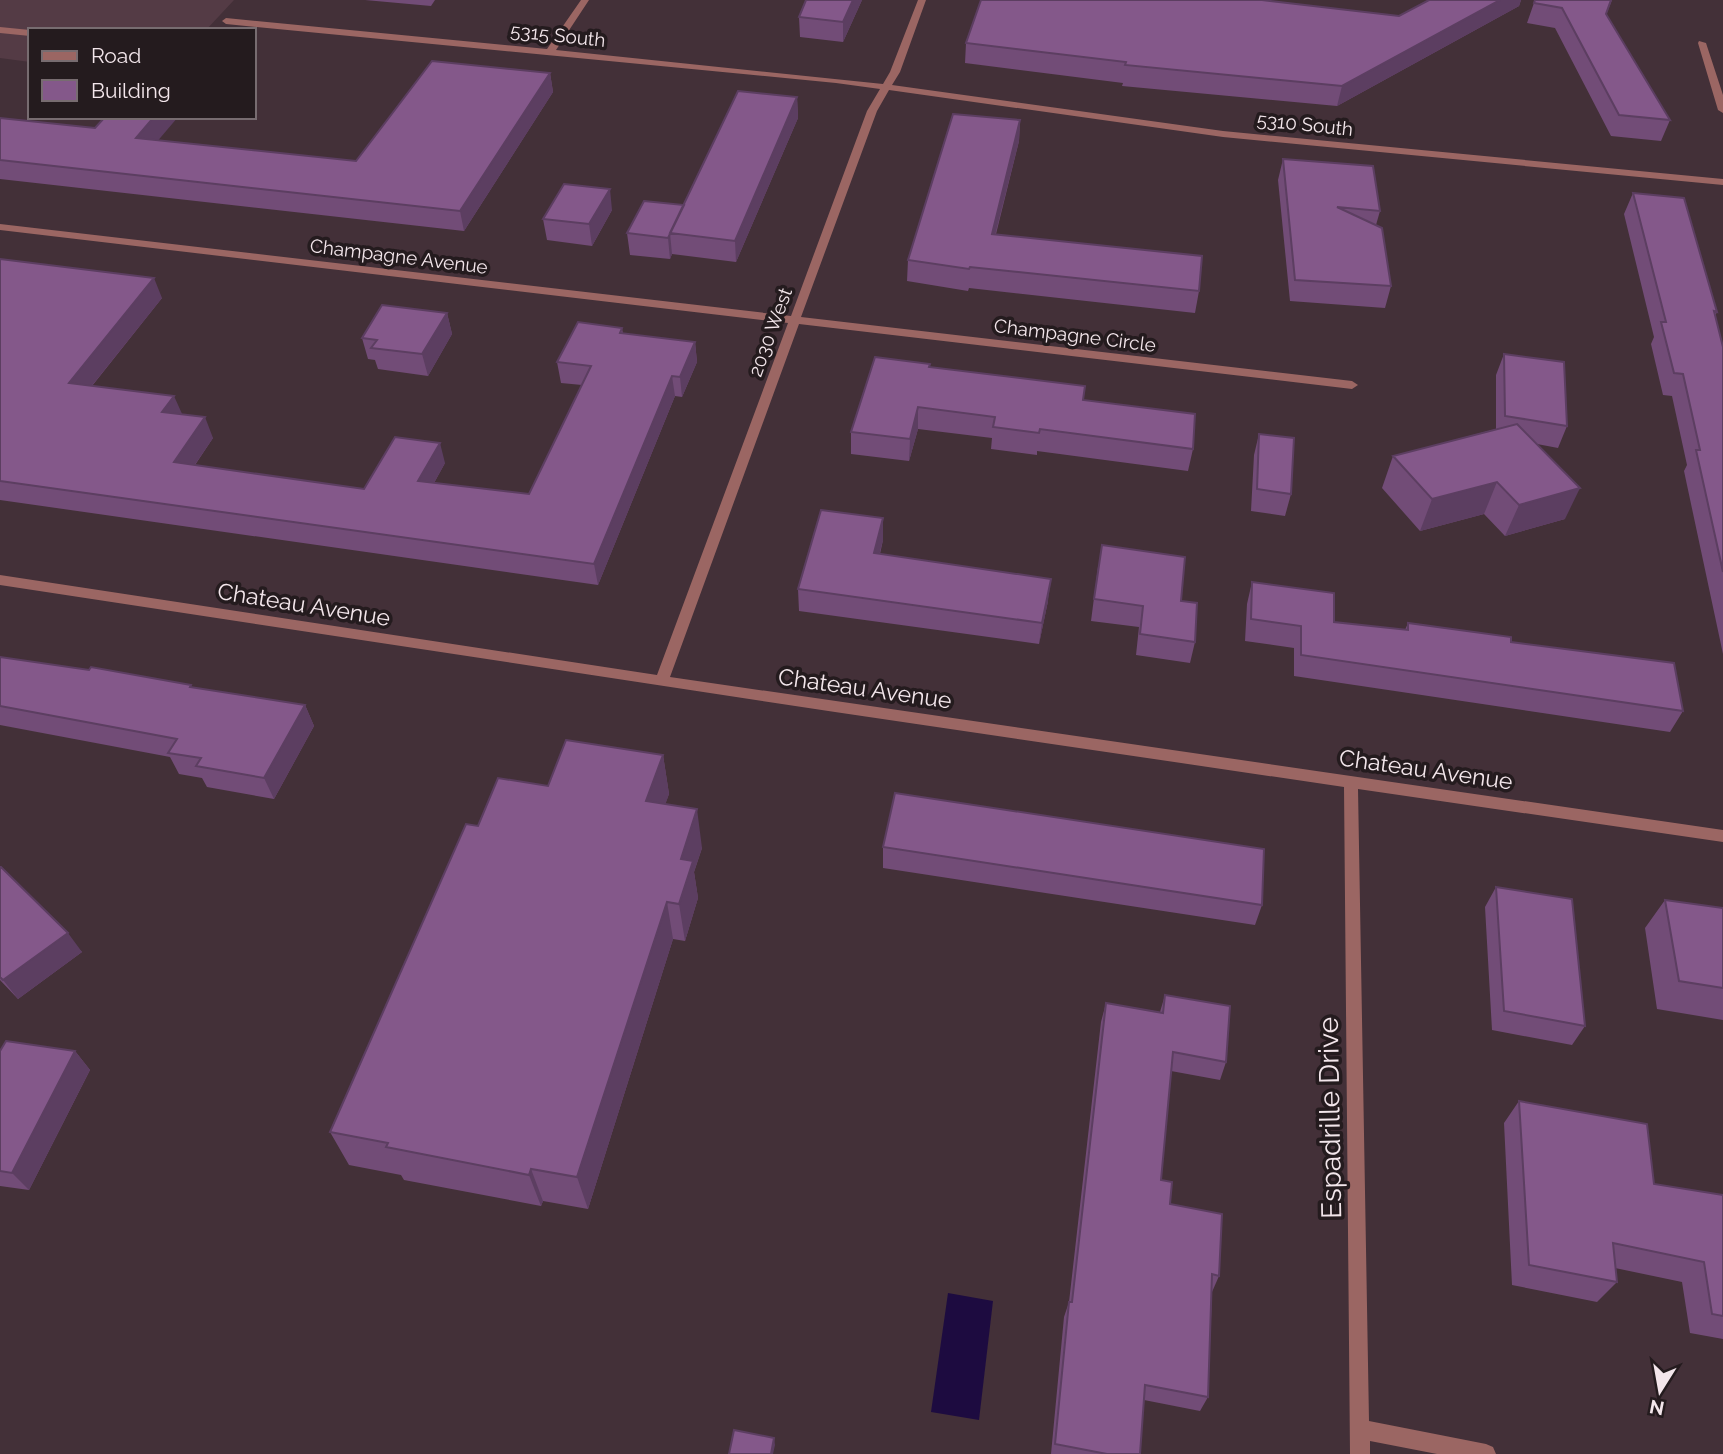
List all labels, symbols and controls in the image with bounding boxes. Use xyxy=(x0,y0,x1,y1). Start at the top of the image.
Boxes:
street label: 5315 South xyxy=(509,19,607,51)
legend xyxy=(28,28,256,119)
text: Road xyxy=(91,43,141,68)
text: Building xyxy=(91,78,171,103)
street label: 5310 South xyxy=(1256,108,1354,140)
street label: Champagne Avenue xyxy=(309,234,489,278)
street label: 2030 West xyxy=(744,284,796,379)
street label: Champagne Circle xyxy=(993,314,1157,356)
street label: Chateau Avenue xyxy=(216,577,392,631)
street label: Chateau Avenue xyxy=(777,662,953,714)
street label: Chateau Avenue xyxy=(1338,743,1514,795)
street label: Espadrille Drive xyxy=(1312,1017,1348,1219)
north arrow xyxy=(1625,1356,1695,1426)
text: N xyxy=(1648,1396,1666,1420)

